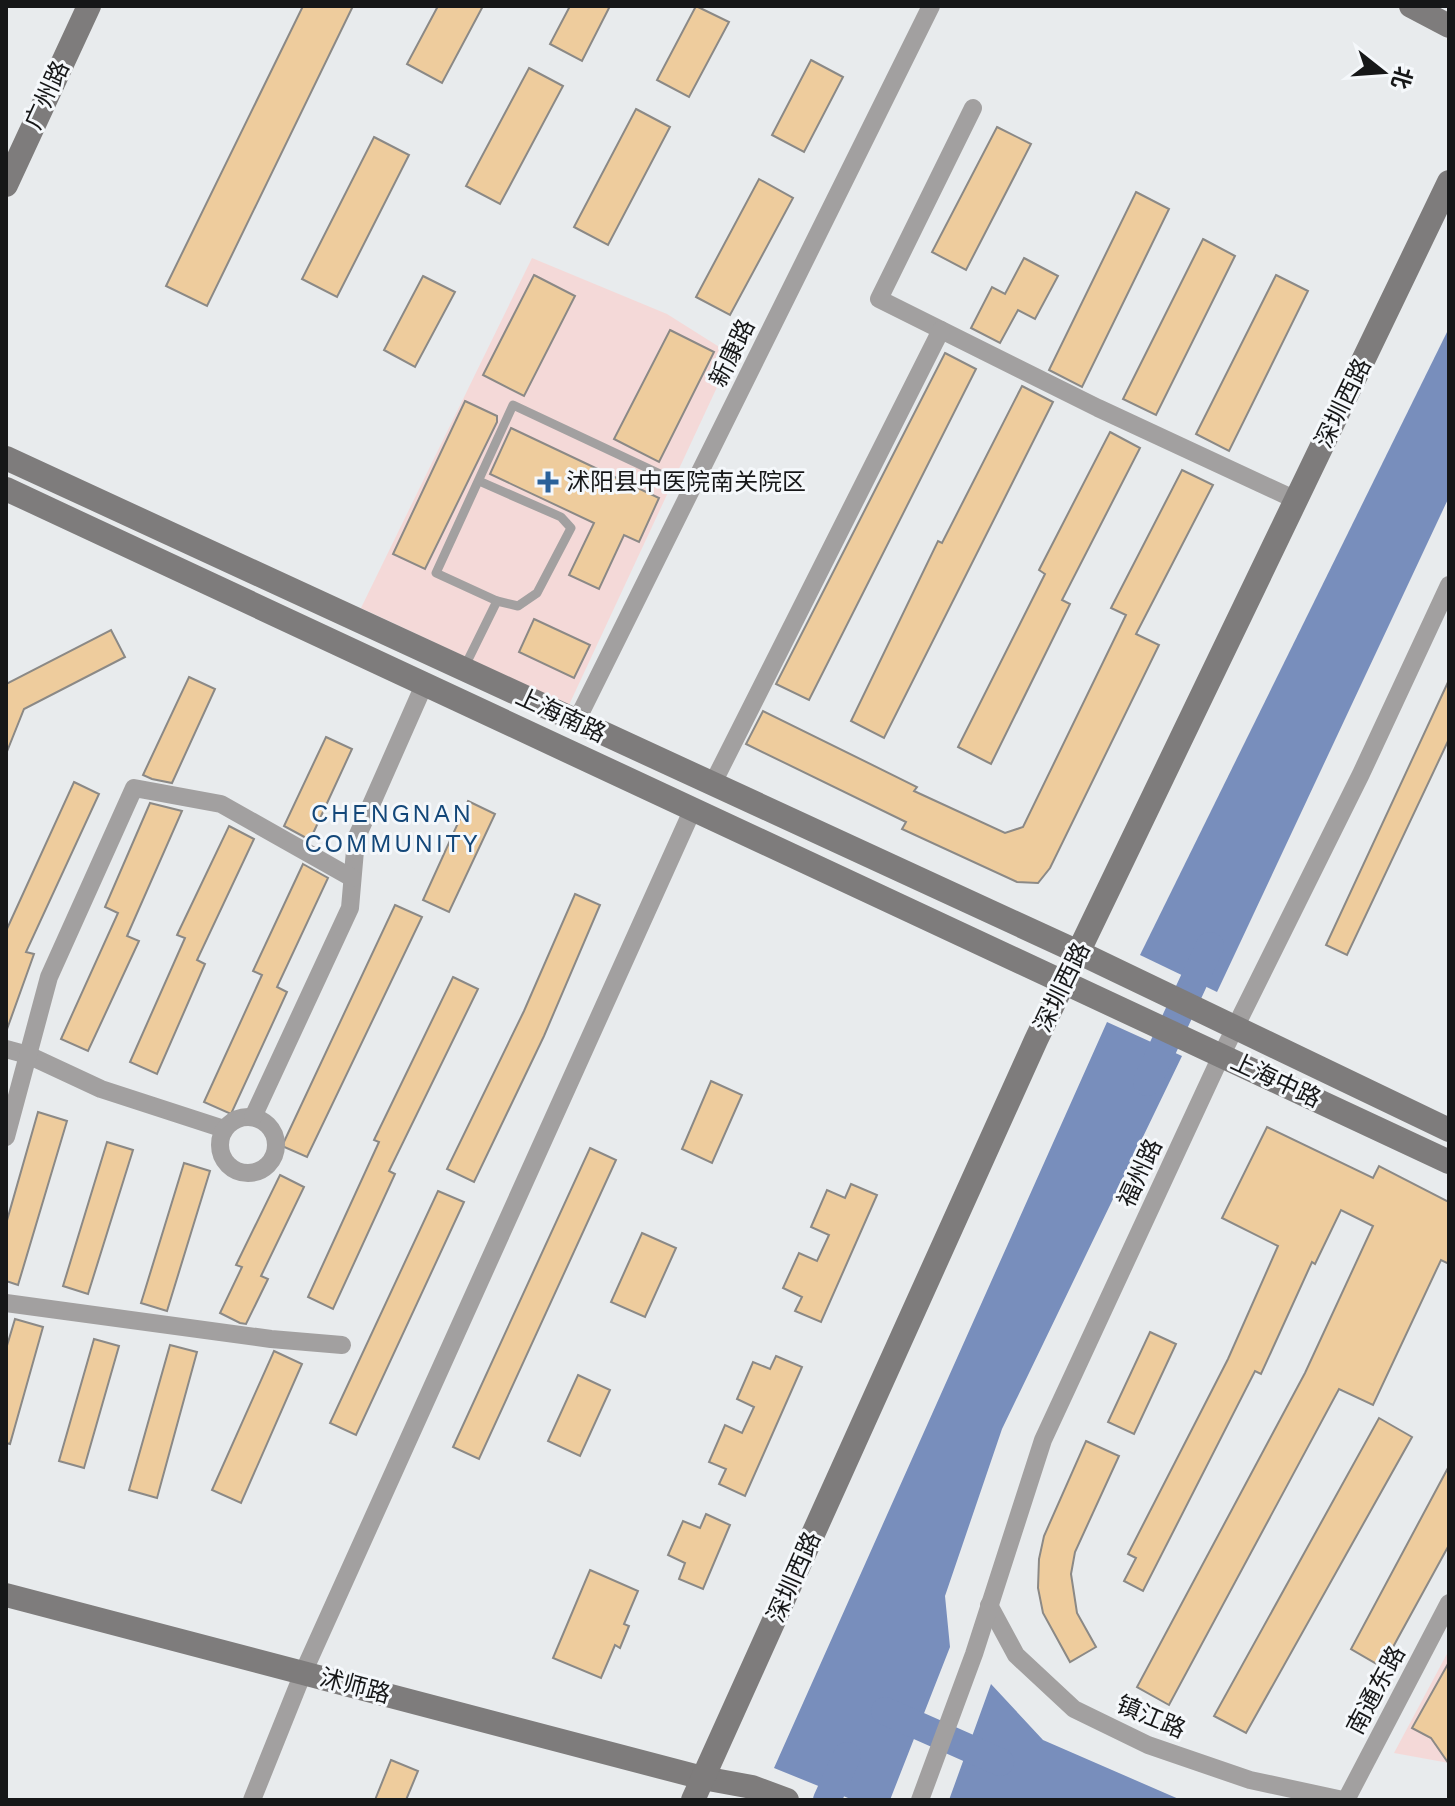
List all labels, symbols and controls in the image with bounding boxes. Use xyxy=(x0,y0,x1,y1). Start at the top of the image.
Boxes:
north arrow xyxy=(1343,32,1423,112)
street label: 广州路 xyxy=(19,56,75,134)
text: 北 xyxy=(1386,64,1417,92)
street label: 新康路 xyxy=(704,315,760,391)
street label: 深圳西路 xyxy=(1309,354,1377,452)
place label: 沭阳县中医院南关院区 xyxy=(566,468,806,496)
marker: 沭阳县中医院南关院区 xyxy=(537,471,559,493)
street label: 上海南路 xyxy=(512,682,610,748)
district label: CHENGNAN COMMUNITY xyxy=(304,798,480,858)
street label: 深圳西路 xyxy=(1028,938,1096,1036)
street label: 上海中路 xyxy=(1227,1047,1325,1113)
street label: 福州路 xyxy=(1112,1134,1168,1212)
street label: 深圳西路 xyxy=(762,1527,826,1627)
street label: 南通东路 xyxy=(1341,1641,1411,1739)
street label: 沭师路 xyxy=(317,1663,393,1709)
street label: 镇江路 xyxy=(1112,1690,1190,1744)

